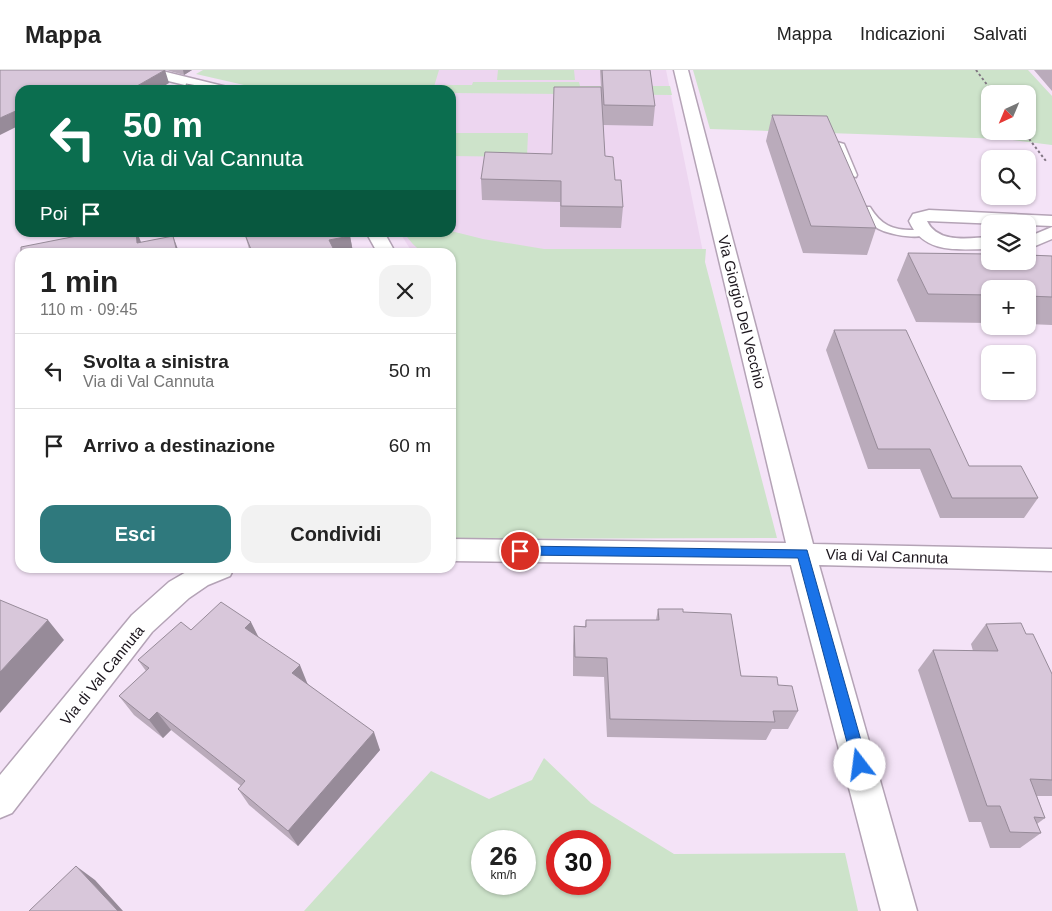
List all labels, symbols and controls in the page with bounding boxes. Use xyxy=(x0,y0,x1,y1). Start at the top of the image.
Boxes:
text: Mappa xyxy=(25,21,101,48)
text: Mappa xyxy=(777,24,832,44)
text: Indicazioni xyxy=(860,24,945,44)
text: Salvati xyxy=(973,24,1027,44)
north arrow xyxy=(981,85,1036,140)
map controls xyxy=(981,85,1036,400)
icon: left xyxy=(40,105,105,170)
text: 50 m xyxy=(123,105,203,144)
text: Via di Val Cannuta xyxy=(123,146,303,171)
button: search xyxy=(981,150,1036,205)
icon: arrive xyxy=(77,200,105,228)
text: Poi xyxy=(40,203,67,224)
button: layers xyxy=(981,215,1036,270)
street label: Via Giorgio Del Vecchio xyxy=(715,234,769,390)
text: 1 min xyxy=(40,265,118,298)
button: close xyxy=(379,265,431,317)
button: + xyxy=(981,280,1036,335)
text: 110 m · 09:45 xyxy=(40,301,138,318)
button: − xyxy=(981,345,1036,400)
text: Svolta a sinistra xyxy=(83,351,229,372)
icon: left xyxy=(40,357,68,385)
text: 50 m xyxy=(389,360,431,381)
text: Via di Val Cannuta xyxy=(83,373,214,390)
icon: arrive xyxy=(40,432,68,460)
text: Arrivo a destinazione xyxy=(83,435,275,456)
text: 60 m xyxy=(389,435,431,456)
button: Esci xyxy=(40,505,231,563)
button: Condividi xyxy=(241,505,431,563)
pin xyxy=(499,530,541,572)
icon: arrive xyxy=(506,537,534,565)
street label: Via di Val Cannuta xyxy=(825,545,949,567)
street label: Via di Val Cannuta xyxy=(57,621,148,728)
position arrow xyxy=(833,738,885,790)
speed limit sign: 30 xyxy=(546,830,611,895)
text: 26 xyxy=(490,842,517,870)
text: km/h xyxy=(490,868,517,882)

